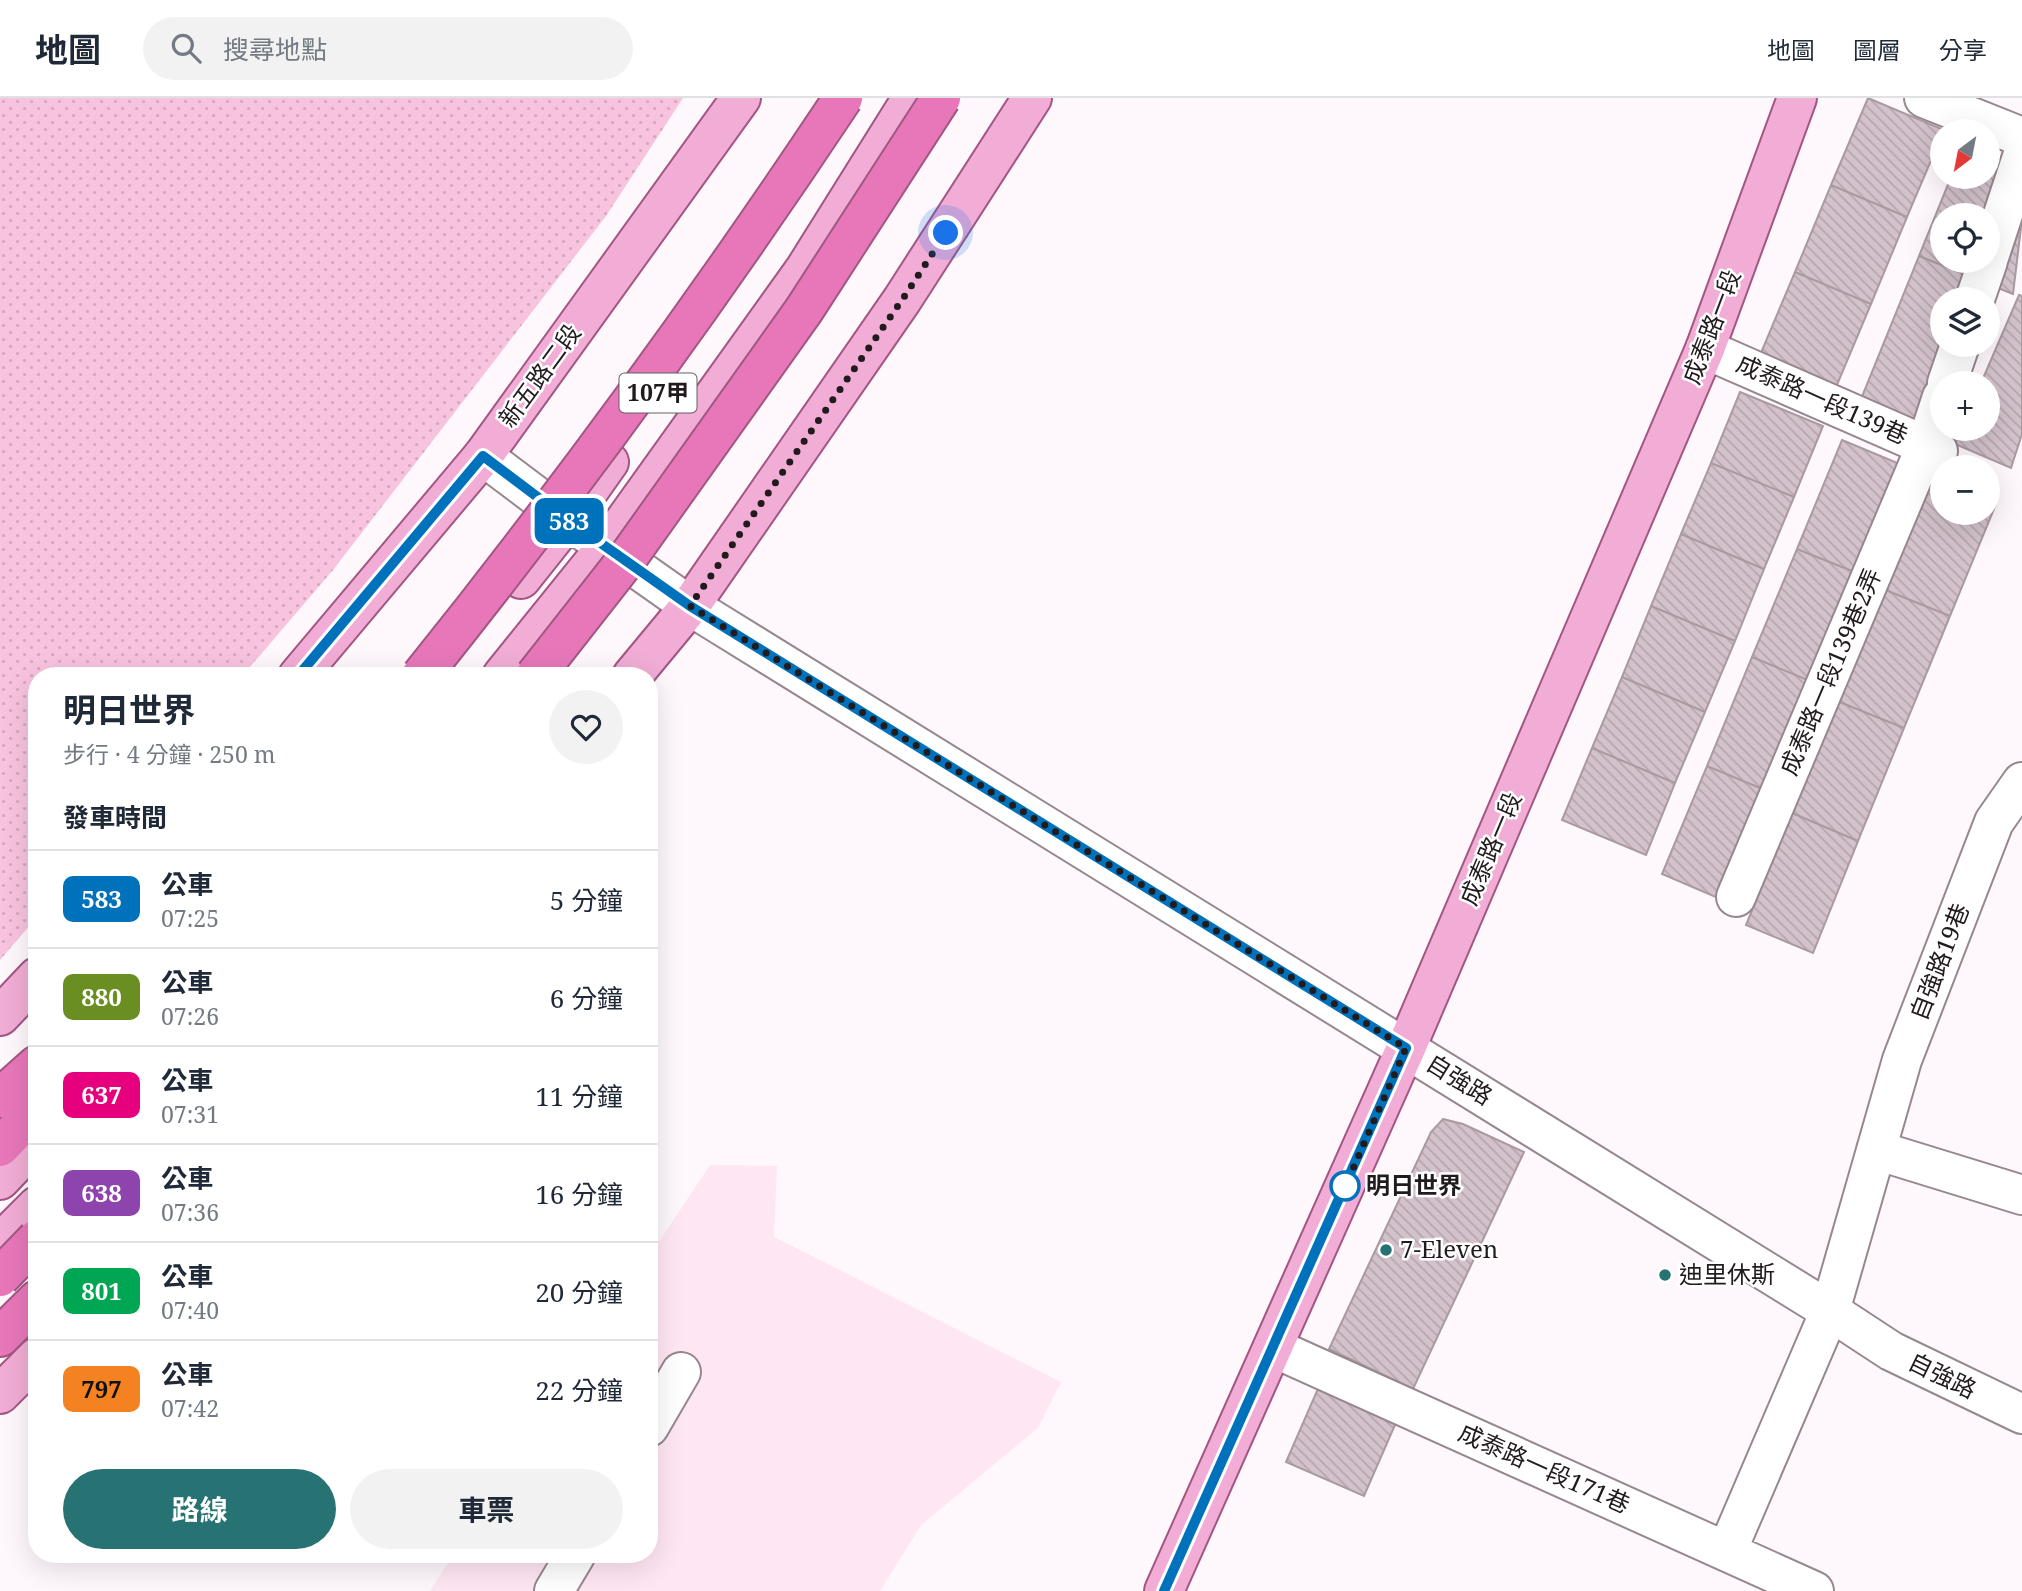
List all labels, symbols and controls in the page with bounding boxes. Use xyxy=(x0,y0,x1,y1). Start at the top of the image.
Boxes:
search box xyxy=(143,17,633,80)
text: 地圖 xyxy=(35,27,101,72)
icon: search xyxy=(167,29,205,67)
text: 搜尋地點 xyxy=(223,31,327,67)
text: 地圖 xyxy=(1767,33,1815,66)
text: 圖層 xyxy=(1853,33,1901,66)
text: 分享 xyxy=(1939,33,1987,66)
north arrow xyxy=(1930,119,2000,189)
map controls xyxy=(1930,119,2000,525)
button: locate xyxy=(1930,203,2000,273)
your location xyxy=(928,215,963,250)
street label: 成泰路一段 xyxy=(1674,265,1748,388)
button: layers xyxy=(1930,287,2000,357)
street label: 新五路二段 xyxy=(490,317,587,433)
street label: 成泰路一段139巷 xyxy=(1732,346,1913,451)
button: + xyxy=(1930,371,2000,441)
road number: 107甲 xyxy=(620,374,696,412)
button: − xyxy=(1930,455,2000,525)
line badge: 583 xyxy=(529,498,609,544)
text: 583 xyxy=(549,504,589,537)
street label: 成泰路一段139巷2弄 xyxy=(1771,563,1888,780)
text: 明日世界 xyxy=(63,687,195,732)
button: heart xyxy=(549,690,623,764)
text: 步行 · 4 分鐘 · 250 m xyxy=(63,738,276,770)
street label: 成泰路一段 xyxy=(1451,787,1528,910)
text: 發車時間 xyxy=(63,799,167,835)
text: 公車 xyxy=(161,866,213,902)
text: 583 xyxy=(81,882,122,915)
text: 5 分鐘 xyxy=(550,882,623,918)
street label: 自強路19巷 xyxy=(1901,898,1976,1025)
text: 07:25 xyxy=(161,902,219,934)
text: 公車 xyxy=(161,964,213,1000)
text: 880 xyxy=(81,980,122,1013)
text: 6 分鐘 xyxy=(550,980,623,1016)
text: 07:26 xyxy=(161,1000,219,1032)
street label: 自強路 xyxy=(1421,1046,1499,1112)
text: 公車 xyxy=(161,1062,213,1098)
text: 637 xyxy=(81,1078,122,1111)
text: 11 分鐘 xyxy=(535,1078,623,1114)
text: 07:31 xyxy=(161,1098,219,1130)
text: 公車 xyxy=(161,1160,213,1196)
place label: 明日世界 xyxy=(1366,1168,1462,1201)
marker: 明日世界 xyxy=(1330,1171,1360,1201)
text: 638 xyxy=(81,1176,122,1209)
text: 16 分鐘 xyxy=(535,1176,623,1212)
text: 07:36 xyxy=(161,1196,219,1228)
place label: 7-Eleven xyxy=(1400,1232,1498,1265)
marker: 7-Eleven xyxy=(1378,1242,1394,1258)
place label: 迪里休斯 xyxy=(1679,1257,1775,1290)
text: 公車 xyxy=(161,1258,213,1294)
marker: 迪里休斯 xyxy=(1657,1267,1673,1283)
text: 801 xyxy=(81,1274,122,1307)
text: 20 分鐘 xyxy=(535,1274,623,1310)
text: 07:40 xyxy=(161,1294,219,1326)
street label: 自強路 xyxy=(1903,1344,1982,1405)
text: 公車 xyxy=(161,1356,213,1392)
text: 797 xyxy=(81,1372,122,1405)
text: 22 分鐘 xyxy=(535,1372,623,1408)
text: 07:42 xyxy=(161,1392,219,1424)
street label: 成泰路一段171巷 xyxy=(1454,1415,1635,1520)
button: 路線 xyxy=(63,1469,336,1549)
button: 車票 xyxy=(350,1469,623,1549)

